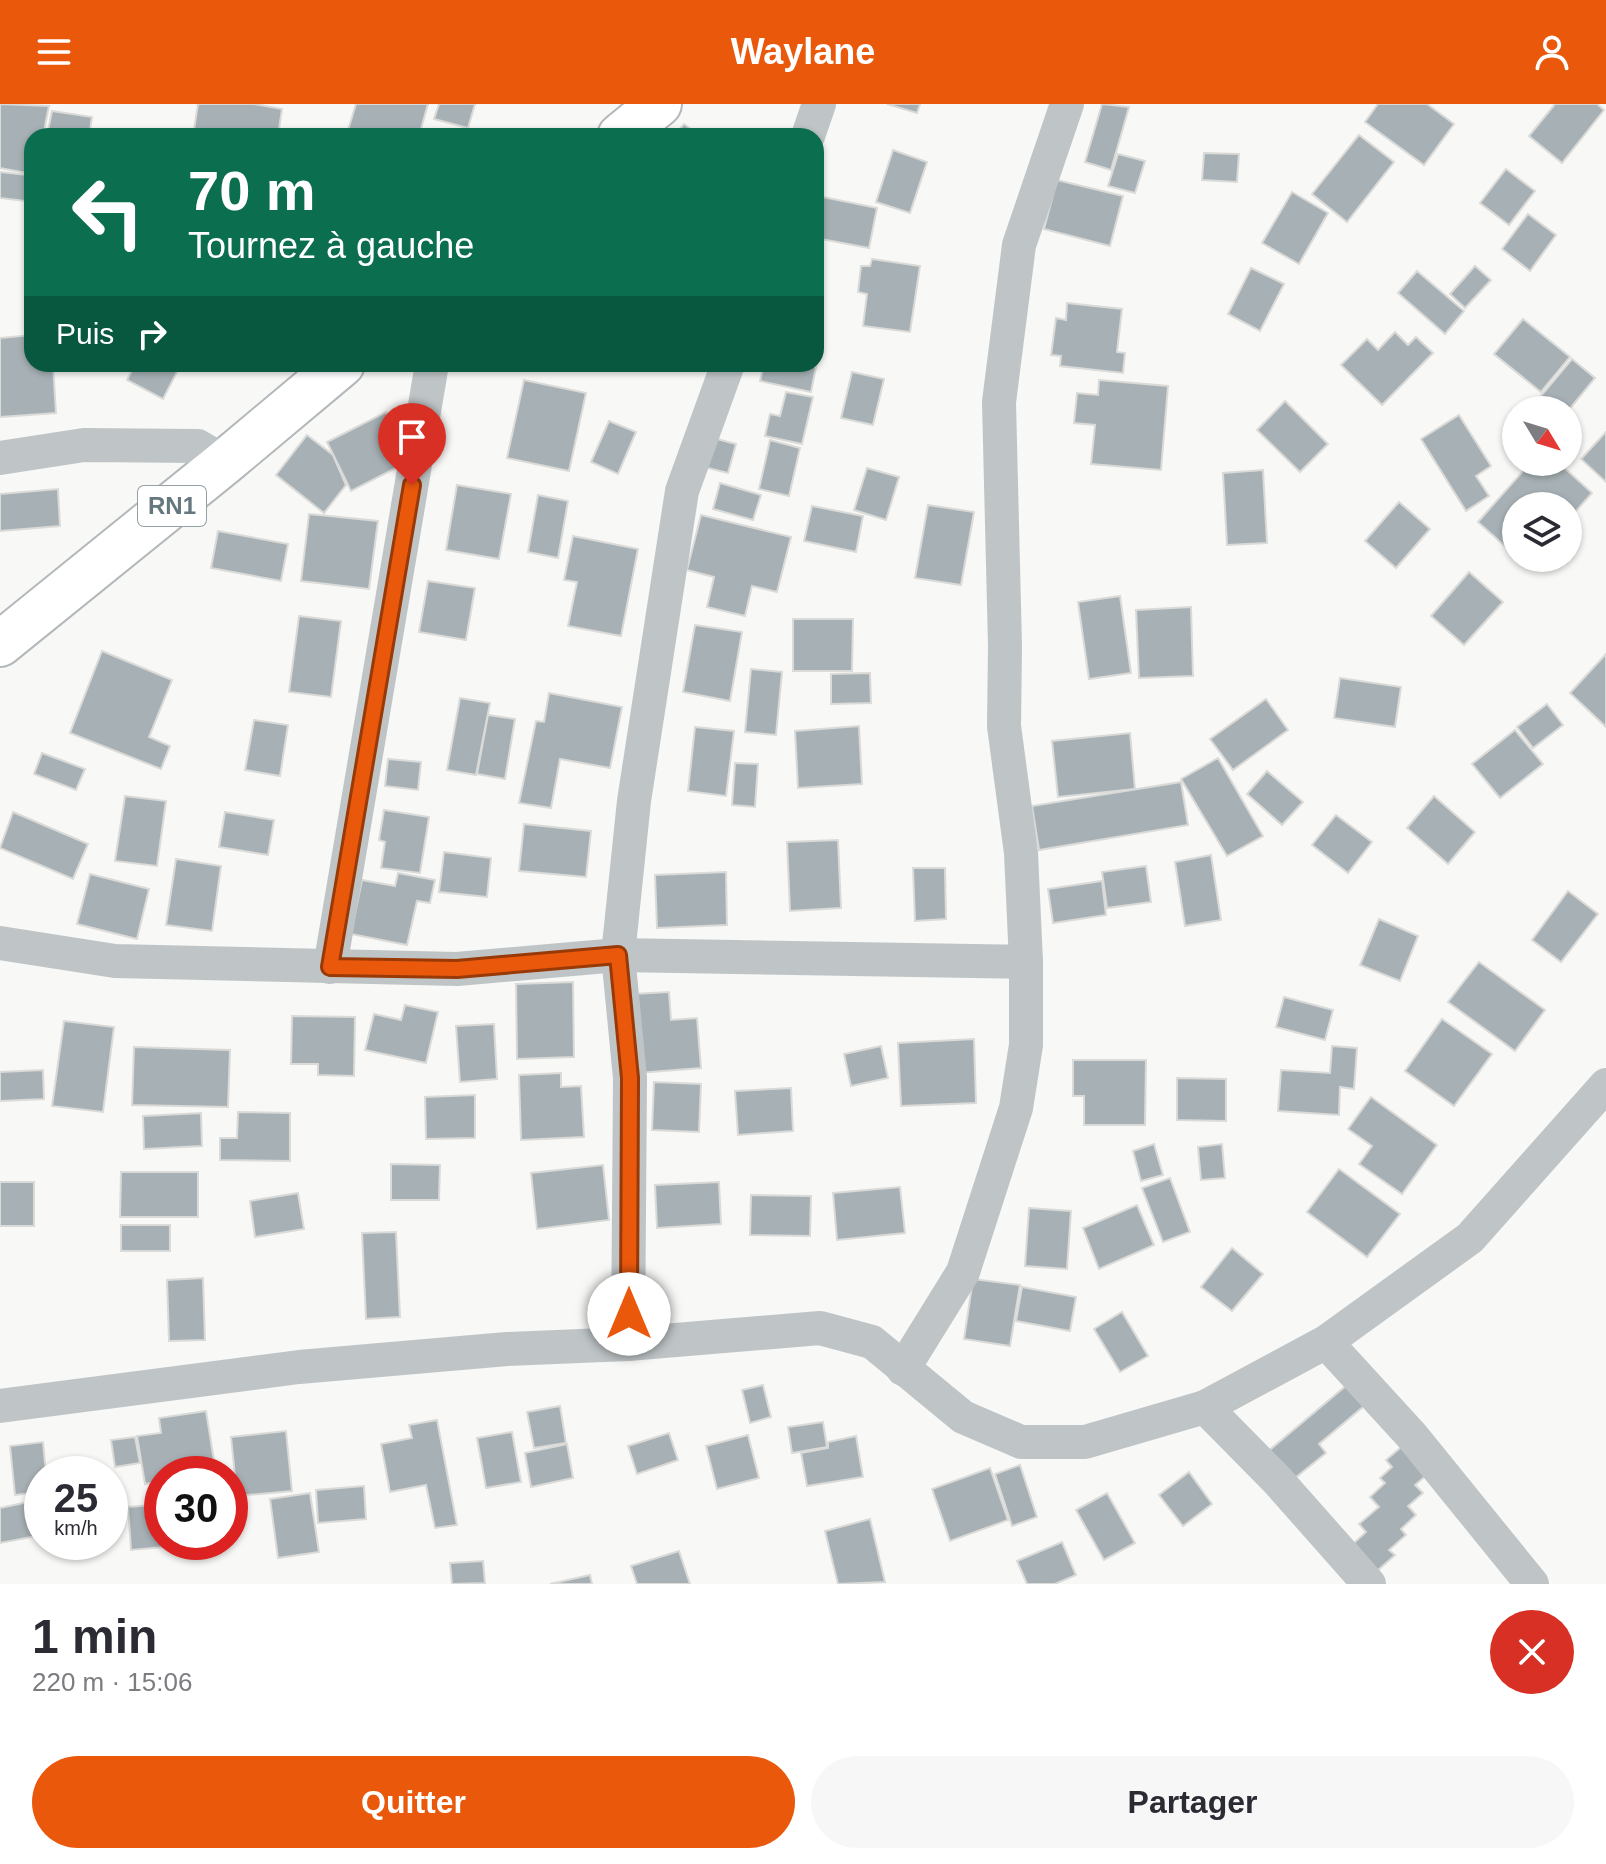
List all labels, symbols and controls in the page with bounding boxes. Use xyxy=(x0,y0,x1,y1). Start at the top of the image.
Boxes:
icon: menu xyxy=(32,30,76,74)
icon: person xyxy=(1530,30,1574,74)
text: Waylane xyxy=(731,31,875,72)
text: 70 m xyxy=(188,159,316,222)
icon: left xyxy=(56,160,160,264)
text: Tournez à gauche xyxy=(188,225,474,266)
icon: right xyxy=(130,312,174,356)
text: Puis xyxy=(56,317,114,350)
north arrow xyxy=(1502,396,1582,476)
map controls xyxy=(1502,396,1582,572)
pin xyxy=(378,403,446,485)
icon: arrive xyxy=(390,415,434,459)
road number: RN1 xyxy=(138,486,206,526)
button: layers xyxy=(1502,492,1582,572)
position arrow xyxy=(587,1272,671,1356)
speed limit sign: 30 xyxy=(144,1456,248,1560)
text: 25 xyxy=(54,1476,98,1520)
text: km/h xyxy=(54,1517,98,1539)
text: 1 min xyxy=(32,1610,157,1663)
button: close xyxy=(1490,1610,1574,1694)
text: 220 m · 15:06 xyxy=(32,1667,192,1697)
button: Quitter xyxy=(32,1756,795,1848)
button: Partager xyxy=(811,1756,1574,1848)

